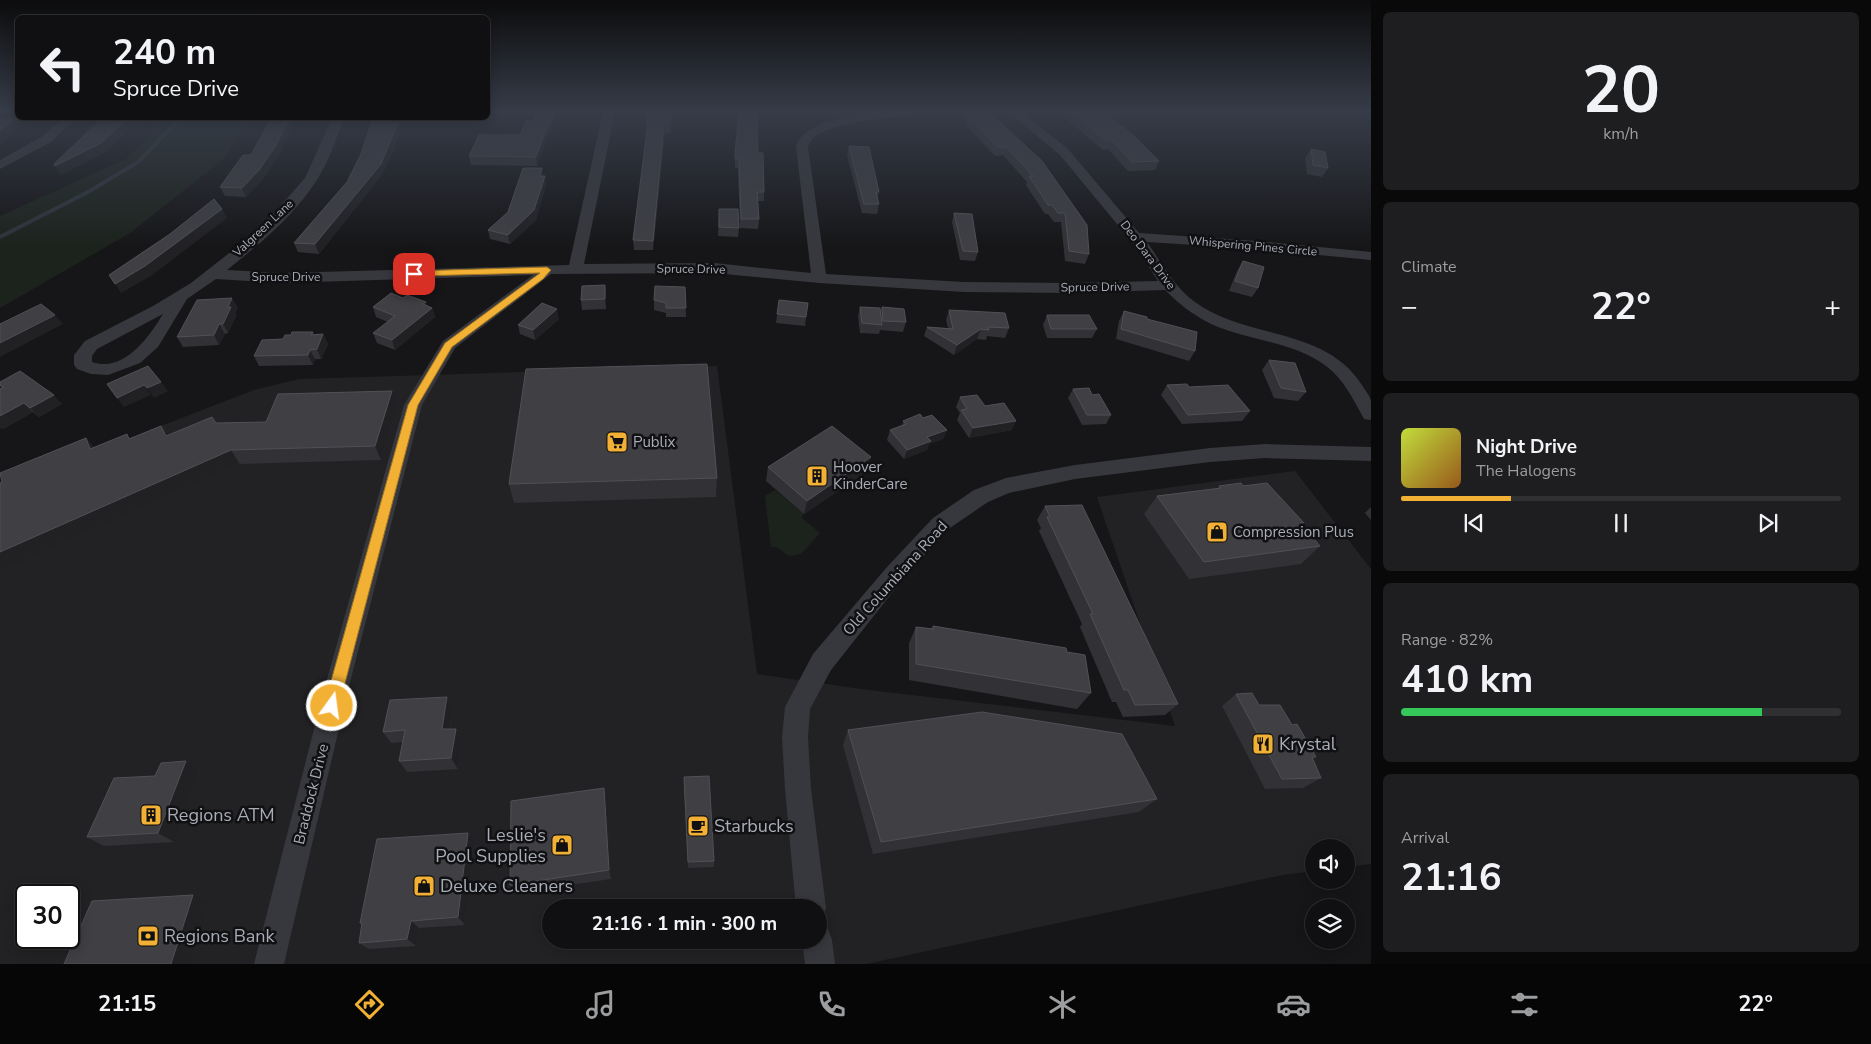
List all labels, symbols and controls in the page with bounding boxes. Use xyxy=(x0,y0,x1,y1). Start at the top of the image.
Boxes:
text: 240 m xyxy=(113,29,216,76)
icon: left xyxy=(30,35,95,100)
text: 20 xyxy=(1582,46,1660,135)
text: Spruce Drive xyxy=(113,74,239,104)
text: km/h xyxy=(1603,123,1639,145)
street label: Valgreen Lane xyxy=(228,196,297,261)
street label: Deo Dara Drive xyxy=(1117,217,1179,293)
street label: Whispering Pines Circle xyxy=(1188,232,1318,260)
pin xyxy=(393,253,435,295)
text: Climate xyxy=(1401,256,1456,278)
icon: arrive xyxy=(400,260,428,288)
street label: Spruce Drive xyxy=(656,260,726,278)
street label: Spruce Drive xyxy=(252,269,320,285)
street label: Spruce Drive xyxy=(1060,278,1130,296)
text: 22° xyxy=(1591,281,1651,332)
text: − xyxy=(1401,288,1418,326)
text: + xyxy=(1824,288,1841,326)
supermarket icon: Publix xyxy=(605,430,629,454)
place label: Publix xyxy=(633,432,675,452)
text: Night Drive xyxy=(1476,434,1577,460)
place label: Hoover KinderCare xyxy=(833,457,908,494)
text: The Halogens xyxy=(1476,460,1576,482)
building icon: Hoover KinderCare xyxy=(805,464,829,488)
icon: previous xyxy=(1460,509,1488,537)
icon: pause xyxy=(1607,509,1635,537)
icon: next xyxy=(1754,509,1782,537)
street label: Old Columbiana Road xyxy=(838,517,952,639)
shop icon: Compression Plus xyxy=(1205,520,1229,544)
place label: Compression Plus xyxy=(1233,522,1354,542)
text: Range · 82% xyxy=(1401,629,1493,651)
text: 410 km xyxy=(1401,654,1533,705)
position arrow xyxy=(305,679,357,731)
restaurant icon: Krystal xyxy=(1251,732,1275,756)
place label: Krystal xyxy=(1279,732,1337,756)
street label: Braddock Drive xyxy=(289,742,333,846)
building icon: Regions ATM xyxy=(139,803,163,827)
place label: Regions ATM xyxy=(167,803,275,827)
cafe icon: Starbucks xyxy=(686,814,710,838)
place label: Starbucks xyxy=(714,814,794,838)
place label: Leslie's Pool Supplies xyxy=(435,823,546,868)
text: Arrival xyxy=(1401,827,1449,849)
shop icon: Leslie's Pool Supplies xyxy=(550,833,574,857)
map controls xyxy=(1305,839,1355,949)
button: sound xyxy=(1305,839,1355,889)
text: 21:16 xyxy=(1401,852,1502,903)
shop icon: Deluxe Cleaners xyxy=(412,874,436,898)
place label: Deluxe Cleaners xyxy=(440,874,573,898)
speed limit sign: 30 xyxy=(15,884,80,949)
button: layers xyxy=(1305,899,1355,949)
text: 21:16 · 1 min · 300 m xyxy=(592,911,777,937)
bank icon: Regions Bank xyxy=(136,924,160,948)
place label: Regions Bank xyxy=(164,924,276,948)
icon: directions xyxy=(352,987,387,1022)
icon: music xyxy=(583,987,618,1022)
icon: phone xyxy=(814,987,849,1022)
icon: climate xyxy=(1045,987,1080,1022)
icon: car xyxy=(1276,987,1311,1022)
icon: filters xyxy=(1507,987,1542,1022)
text: 21:15 xyxy=(98,989,156,1019)
text: 22° xyxy=(1738,989,1773,1019)

